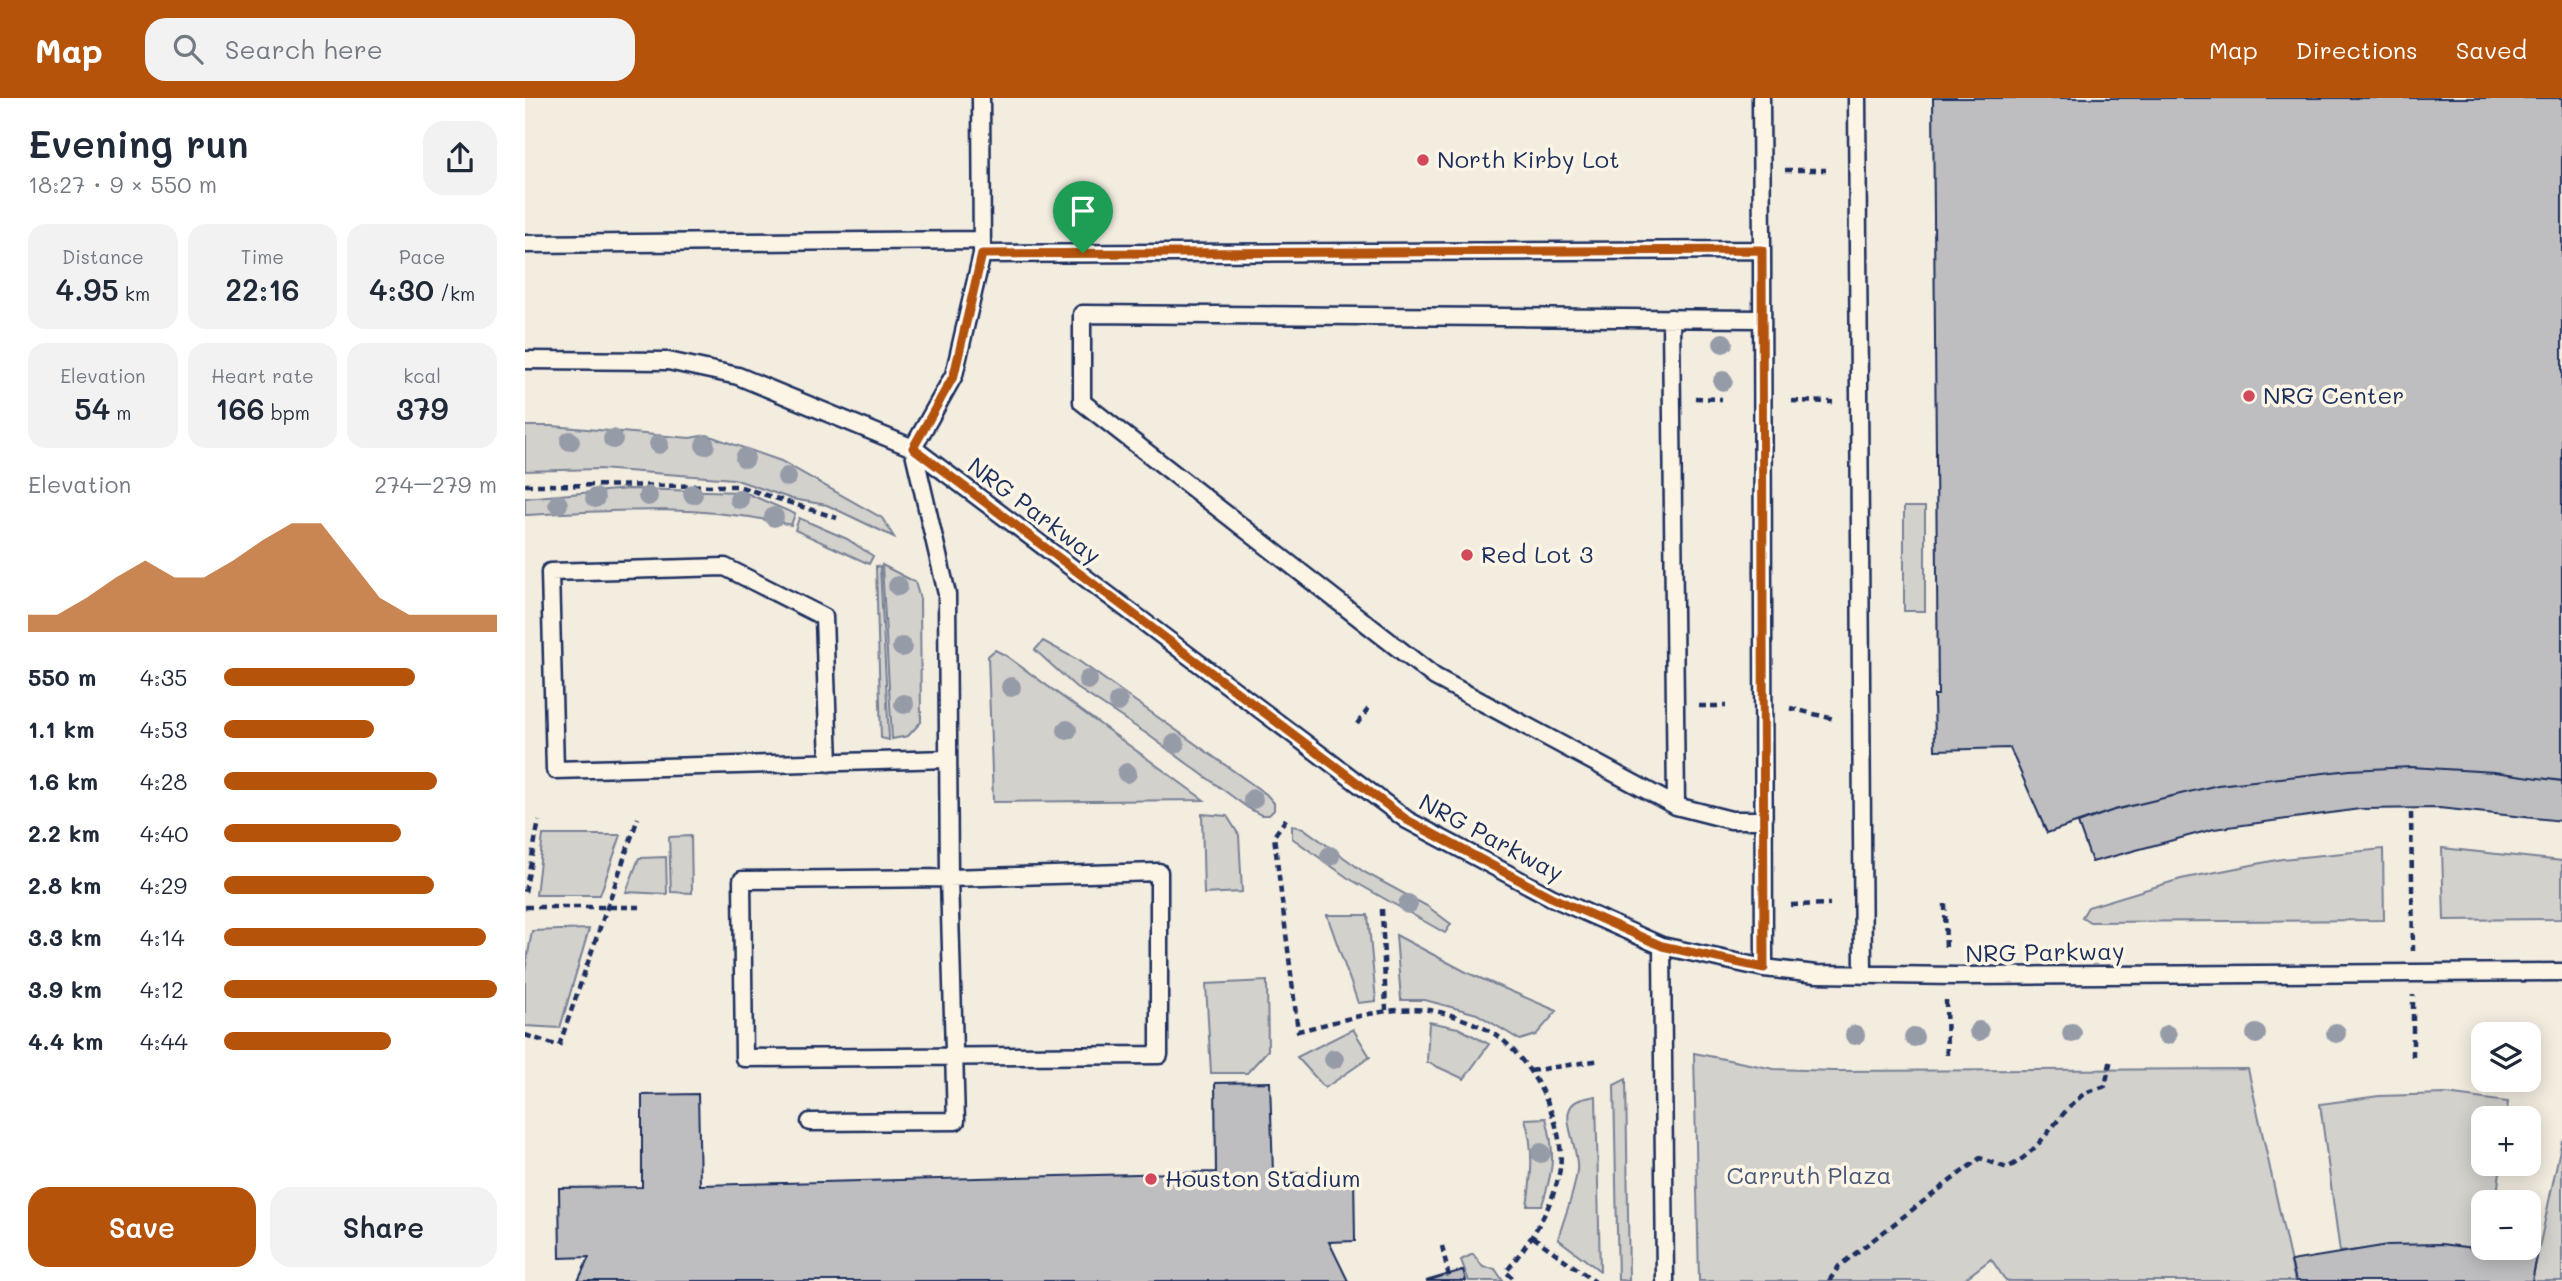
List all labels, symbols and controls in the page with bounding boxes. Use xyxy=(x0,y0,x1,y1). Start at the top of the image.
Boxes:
search box xyxy=(145,18,635,81)
text: Map xyxy=(35,28,103,71)
icon: search xyxy=(169,30,207,68)
text: Search here xyxy=(225,32,383,66)
text: Map xyxy=(2209,34,2258,65)
text: Directions xyxy=(2296,34,2418,65)
text: Saved xyxy=(2456,34,2527,65)
text: Evening run xyxy=(28,118,249,168)
button: share xyxy=(423,121,497,195)
place label: North Kirby Lot xyxy=(1437,143,1620,174)
marker: North Kirby Lot xyxy=(1415,152,1431,168)
text: 18:27 · 9 × 550 m xyxy=(28,169,217,199)
pin xyxy=(1053,181,1113,253)
icon: arrive xyxy=(1064,192,1102,230)
text: Distance xyxy=(62,244,144,269)
text: Time xyxy=(241,244,284,269)
text: Pace xyxy=(399,244,445,269)
text: 4.95 xyxy=(56,269,119,309)
text: 22:16 xyxy=(225,269,300,309)
text: 4:30 xyxy=(369,269,434,309)
text: km xyxy=(119,281,150,306)
text: /km xyxy=(434,281,475,306)
text: Elevation xyxy=(60,363,145,388)
text: Heart rate xyxy=(211,363,314,388)
text: kcal xyxy=(403,363,441,388)
place label: NRG Center xyxy=(2263,379,2404,410)
text: 54 xyxy=(74,388,110,428)
text: 166 xyxy=(215,388,265,428)
text: 379 xyxy=(396,388,448,428)
marker: NRG Center xyxy=(2241,388,2257,404)
text: m xyxy=(110,400,131,425)
text: bpm xyxy=(265,400,310,425)
street label: NRG Parkway xyxy=(962,450,1108,570)
text: Elevation xyxy=(28,469,131,499)
text: 274–279 m xyxy=(374,469,497,499)
place label: Red Lot 3 xyxy=(1481,538,1593,569)
marker: Red Lot 3 xyxy=(1459,547,1475,563)
text: 550 m xyxy=(28,662,96,692)
text: 4:35 xyxy=(140,662,188,692)
text: 1.1 km xyxy=(28,714,94,744)
text: 4:53 xyxy=(140,714,188,744)
text: 1.6 km xyxy=(28,766,98,796)
text: 4:28 xyxy=(140,766,187,796)
street label: NRG Parkway xyxy=(1414,786,1569,888)
text: 2.2 km xyxy=(28,818,100,848)
text: 4:40 xyxy=(140,818,188,848)
text: 2.8 km xyxy=(28,870,101,900)
text: 4:29 xyxy=(140,870,187,900)
text: 3.3 km xyxy=(28,922,102,952)
text: 4:14 xyxy=(140,922,184,952)
street label: NRG Parkway xyxy=(1965,935,2125,968)
text: 3.9 km xyxy=(28,974,102,1004)
text: 4:12 xyxy=(140,974,184,1004)
map controls xyxy=(2471,1022,2541,1260)
button: layers xyxy=(2471,1022,2541,1092)
text: 4.4 km xyxy=(28,1026,103,1056)
text: 4:44 xyxy=(140,1026,188,1056)
button: + xyxy=(2471,1106,2541,1176)
park label: Carruth Plaza xyxy=(1726,1159,1892,1190)
place label: Houston Stadium xyxy=(1165,1162,1361,1193)
marker: Houston Stadium xyxy=(1143,1171,1159,1187)
button: Save xyxy=(28,1187,256,1267)
button: Share xyxy=(270,1187,497,1267)
button: − xyxy=(2471,1190,2541,1260)

